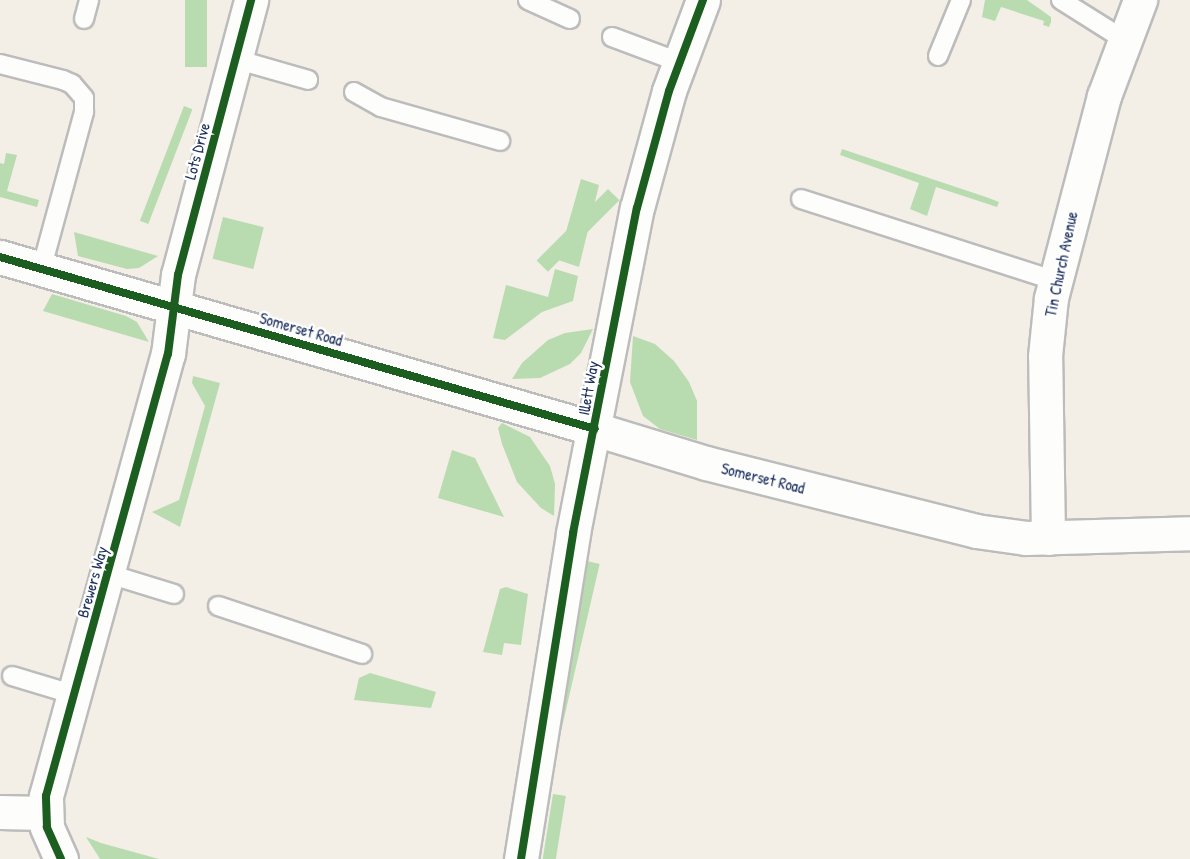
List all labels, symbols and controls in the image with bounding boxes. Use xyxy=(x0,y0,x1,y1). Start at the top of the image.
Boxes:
street label: Lots Drive xyxy=(180,121,214,181)
street label: Tin Church Avenue xyxy=(1040,210,1082,318)
street label: Somerset Road xyxy=(257,308,345,350)
street label: Illett Way xyxy=(574,359,602,417)
street label: Somerset Road xyxy=(719,458,807,498)
street label: Brewers Way xyxy=(73,544,111,620)

